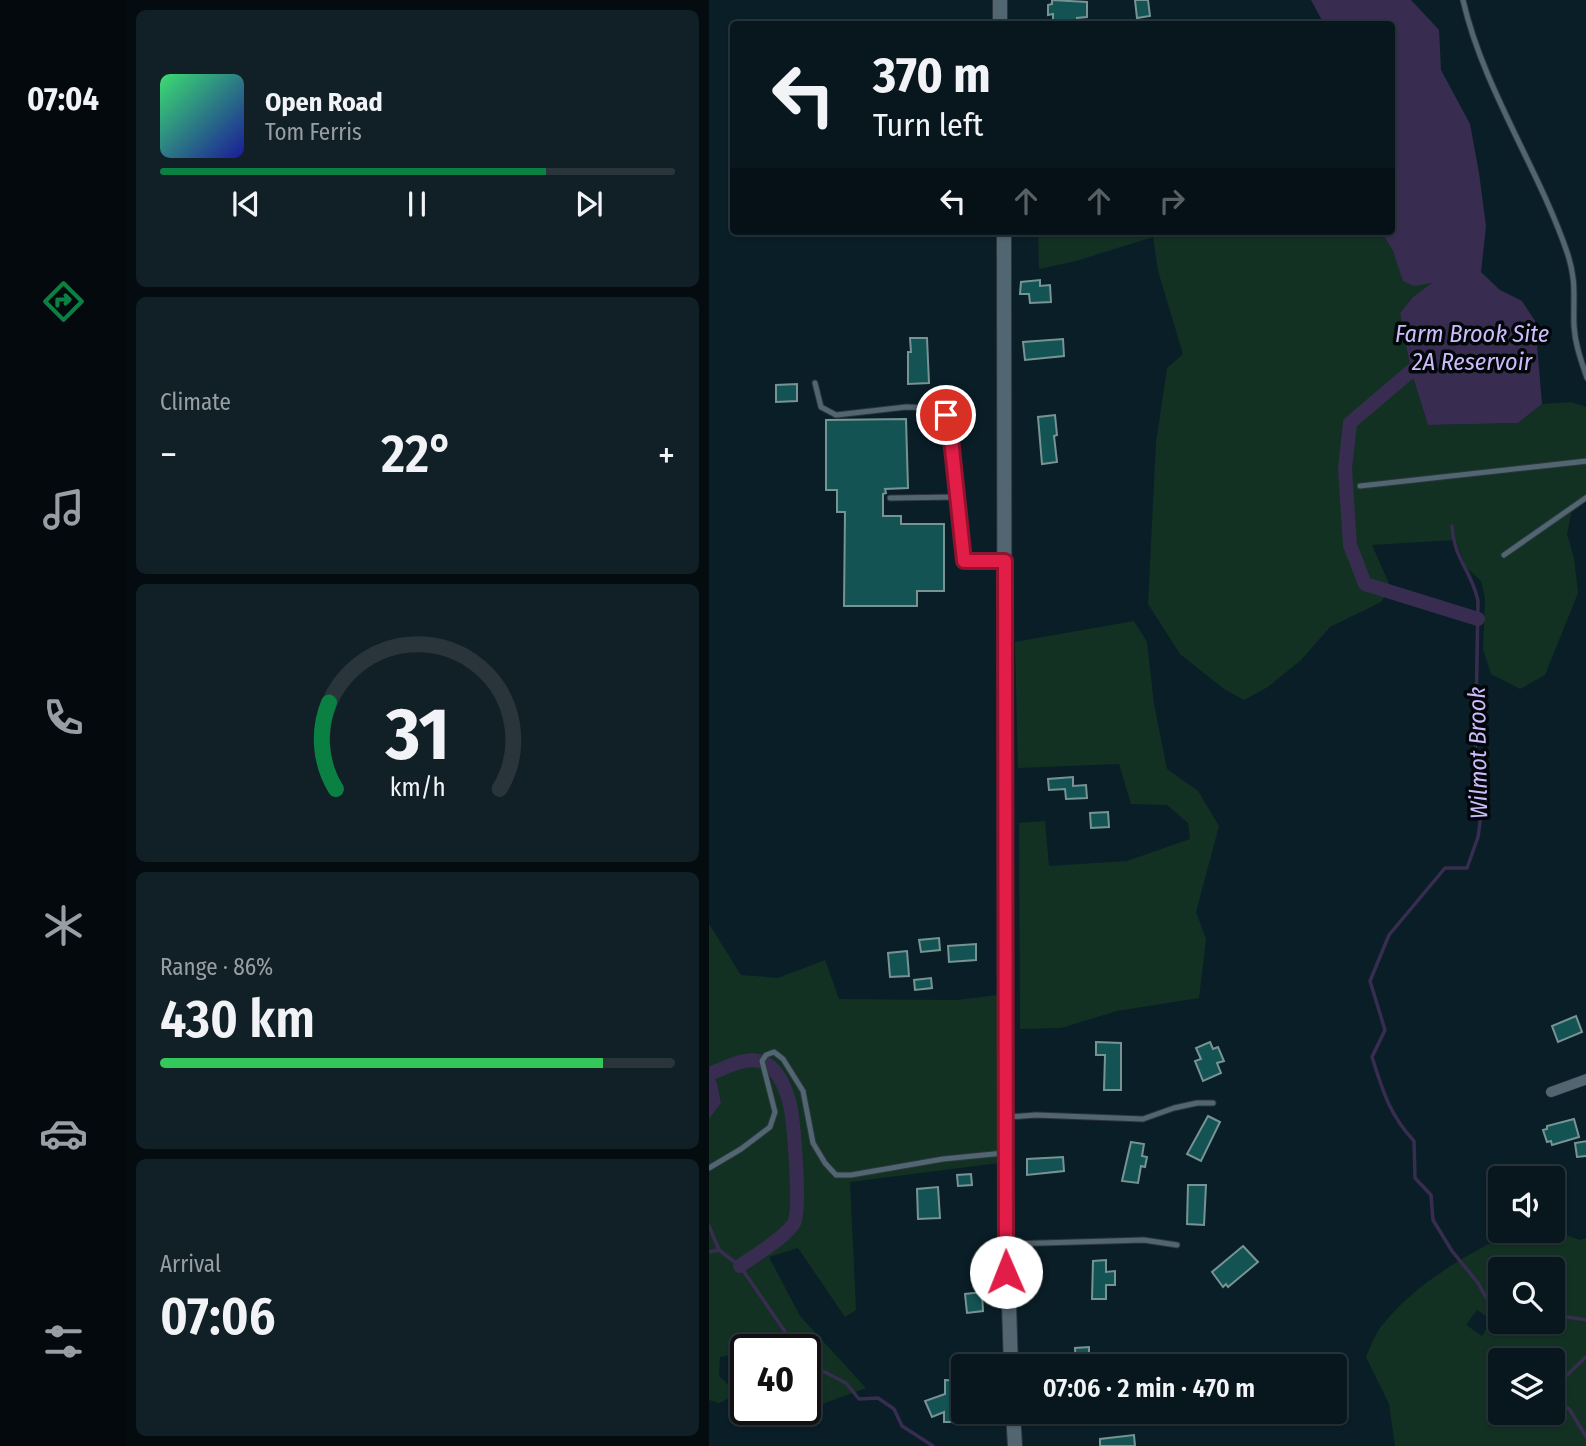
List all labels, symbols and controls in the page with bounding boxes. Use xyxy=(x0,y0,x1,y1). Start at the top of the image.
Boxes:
text: 370 m xyxy=(873,46,991,105)
icon: left xyxy=(758,49,849,140)
text: 07:04 xyxy=(27,80,99,118)
text: Open Road xyxy=(265,87,383,118)
text: Turn left xyxy=(873,106,983,144)
text: Tom Ferris xyxy=(265,118,362,146)
icon: left xyxy=(934,182,972,220)
icon: ahead xyxy=(1007,182,1045,220)
icon: ahead xyxy=(1080,182,1118,220)
icon: right xyxy=(1153,182,1191,220)
icon: previous xyxy=(227,185,265,223)
icon: pause xyxy=(398,185,436,223)
icon: next xyxy=(570,185,608,223)
icon: directions xyxy=(39,277,88,326)
water label: Farm Brook Site 2A Reservoir xyxy=(1395,320,1549,376)
pin xyxy=(916,385,976,445)
text: Climate xyxy=(160,388,231,416)
icon: arrive xyxy=(927,396,965,434)
text: 22° xyxy=(381,423,453,486)
text: − xyxy=(160,432,177,478)
text: + xyxy=(658,432,675,478)
icon: music xyxy=(39,485,88,534)
water label: Wilmot Brook xyxy=(1463,687,1493,819)
text: 31 xyxy=(385,691,449,778)
icon: phone xyxy=(39,693,88,742)
text: km/h xyxy=(390,773,445,803)
icon: climate xyxy=(39,901,88,950)
text: Range · 86% xyxy=(160,953,273,981)
text: 430 km xyxy=(160,988,315,1051)
icon: car xyxy=(39,1109,88,1158)
map controls xyxy=(1488,1166,1565,1425)
button: sound xyxy=(1488,1166,1565,1243)
position arrow xyxy=(969,1235,1043,1309)
text: Arrival xyxy=(160,1250,221,1278)
button: search xyxy=(1488,1257,1565,1334)
text: 07:06 xyxy=(160,1285,276,1348)
icon: filters xyxy=(39,1317,88,1366)
speed limit sign: 40 xyxy=(730,1334,821,1425)
button: layers xyxy=(1488,1348,1565,1425)
text: 07:06 · 2 min · 470 m xyxy=(1043,1373,1255,1404)

